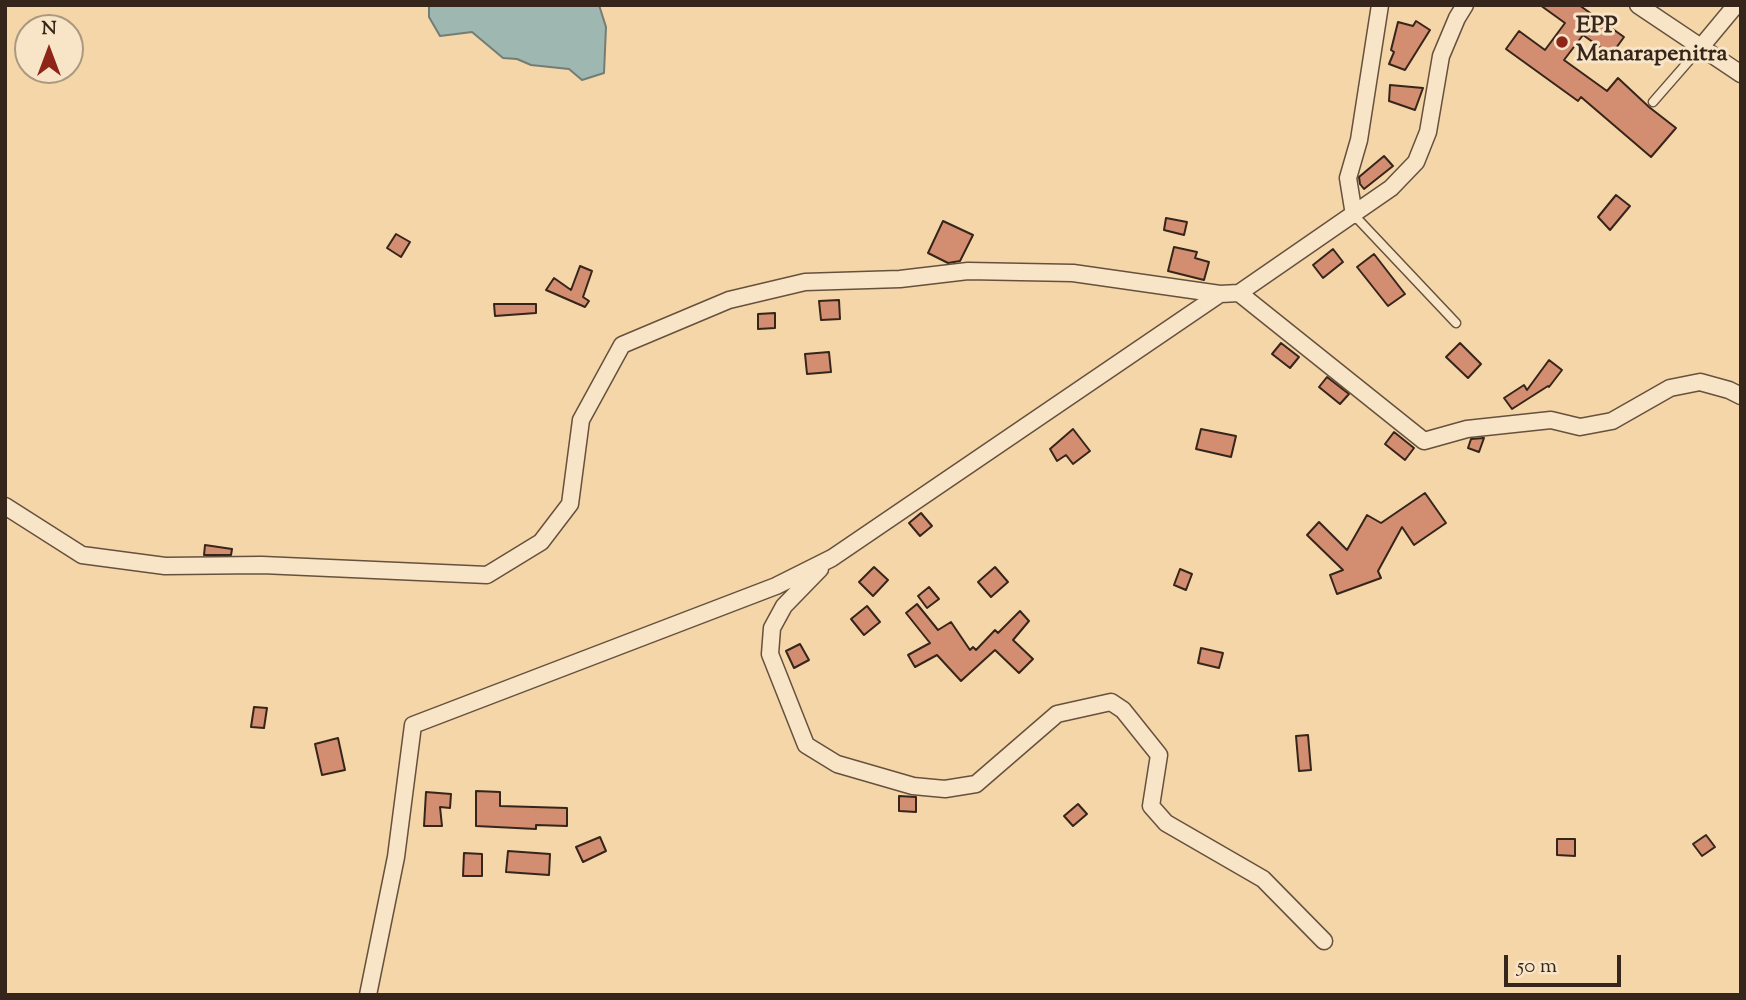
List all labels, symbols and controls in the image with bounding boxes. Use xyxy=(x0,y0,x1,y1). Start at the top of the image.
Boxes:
north arrow xyxy=(14,14,84,84)
place label: EPP Manarapenitra xyxy=(1576,14,1728,70)
text: N xyxy=(41,16,57,43)
marker: EPP Manarapenitra xyxy=(1554,34,1570,50)
scale bar xyxy=(1508,940,1625,984)
text: 50 m xyxy=(1517,952,1557,982)

